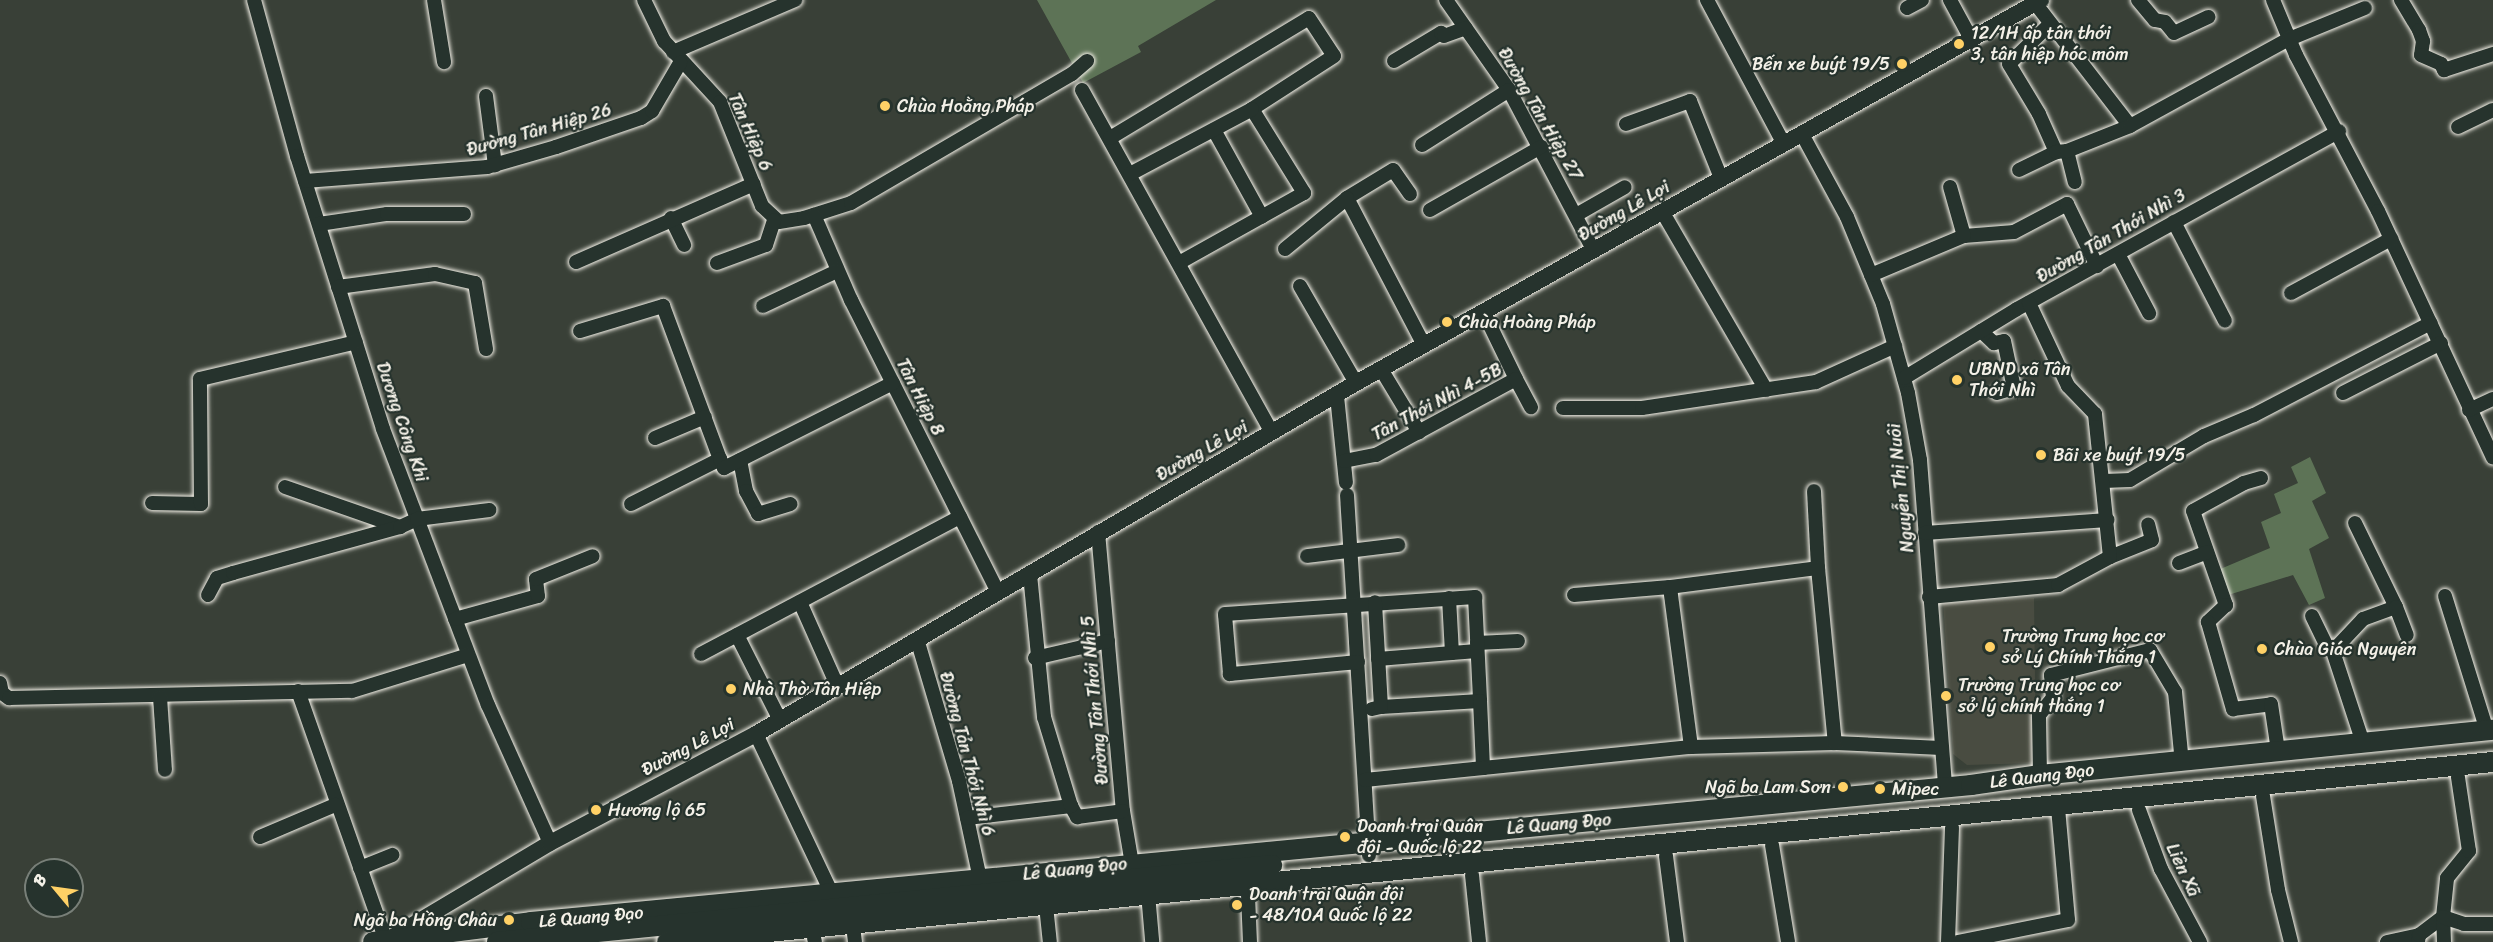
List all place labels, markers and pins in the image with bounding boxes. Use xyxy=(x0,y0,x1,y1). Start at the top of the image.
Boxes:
place label: 12/1H ấp tân thới 3, tân hiệp hóc môm xyxy=(1971,23,2129,66)
marker: 12/1H ấp tân thới 3, tân hiệp hóc môm xyxy=(1952,37,1966,51)
place label: Bến xe buýt 19/5 xyxy=(1752,53,1890,75)
marker: Bến xe buýt 19/5 xyxy=(1895,57,1909,71)
place label: Chùa Hoằng Pháp xyxy=(897,95,1034,117)
marker: Chùa Hoằng Pháp xyxy=(878,99,892,113)
place label: Chùa Hoàng Pháp xyxy=(1459,311,1596,333)
marker: Chùa Hoàng Pháp xyxy=(1440,315,1454,329)
place label: UBND xã Tân Thới Nhì xyxy=(1969,359,2070,401)
marker: UBND xã Tân Thới Nhì xyxy=(1950,373,1964,387)
place label: Bãi xe buýt 19/5 xyxy=(2053,444,2186,466)
marker: Bãi xe buýt 19/5 xyxy=(2034,448,2048,462)
place label: Trường Trung học cơ sở Lý Chính Thắng 1 xyxy=(2002,626,2164,668)
place label: Chùa Giác Nguyên xyxy=(2274,638,2416,660)
marker: Trường Trung học cơ sở Lý Chính Thắng 1 xyxy=(1983,640,1997,654)
marker: Chùa Giác Nguyên xyxy=(2255,642,2269,656)
place label: Trường Trung học cơ sở lý chính thắng 1 xyxy=(1958,675,2120,718)
place label: Nhà Thờ Tân Hiệp xyxy=(743,678,882,700)
marker: Nhà Thờ Tân Hiệp xyxy=(724,682,738,696)
marker: Trường Trung học cơ sở lý chính thắng 1 xyxy=(1939,689,1953,703)
place label: Ngã ba Lam Sơn xyxy=(1705,776,1831,798)
place label: Mipec xyxy=(1892,778,1939,800)
marker: Ngã ba Lam Sơn xyxy=(1836,780,1850,794)
marker: Mipec xyxy=(1873,782,1887,796)
place label: Hương lộ 65 xyxy=(608,799,706,821)
marker: Hương lộ 65 xyxy=(589,803,603,817)
place label: Doanh trại Quân đội - Quốc lộ 22 xyxy=(1357,816,1484,858)
marker: Doanh trại Quân đội - Quốc lộ 22 xyxy=(1338,830,1352,844)
place label: Doanh trại Quận đội - 48/10A Quốc lộ 22 xyxy=(1249,884,1412,926)
marker: Doanh trại Quận đội - 48/10A Quốc lộ 22 xyxy=(1230,898,1244,912)
place label: Ngã ba Hồng Châu xyxy=(353,909,497,931)
marker: Ngã ba Hồng Châu xyxy=(502,913,516,927)

